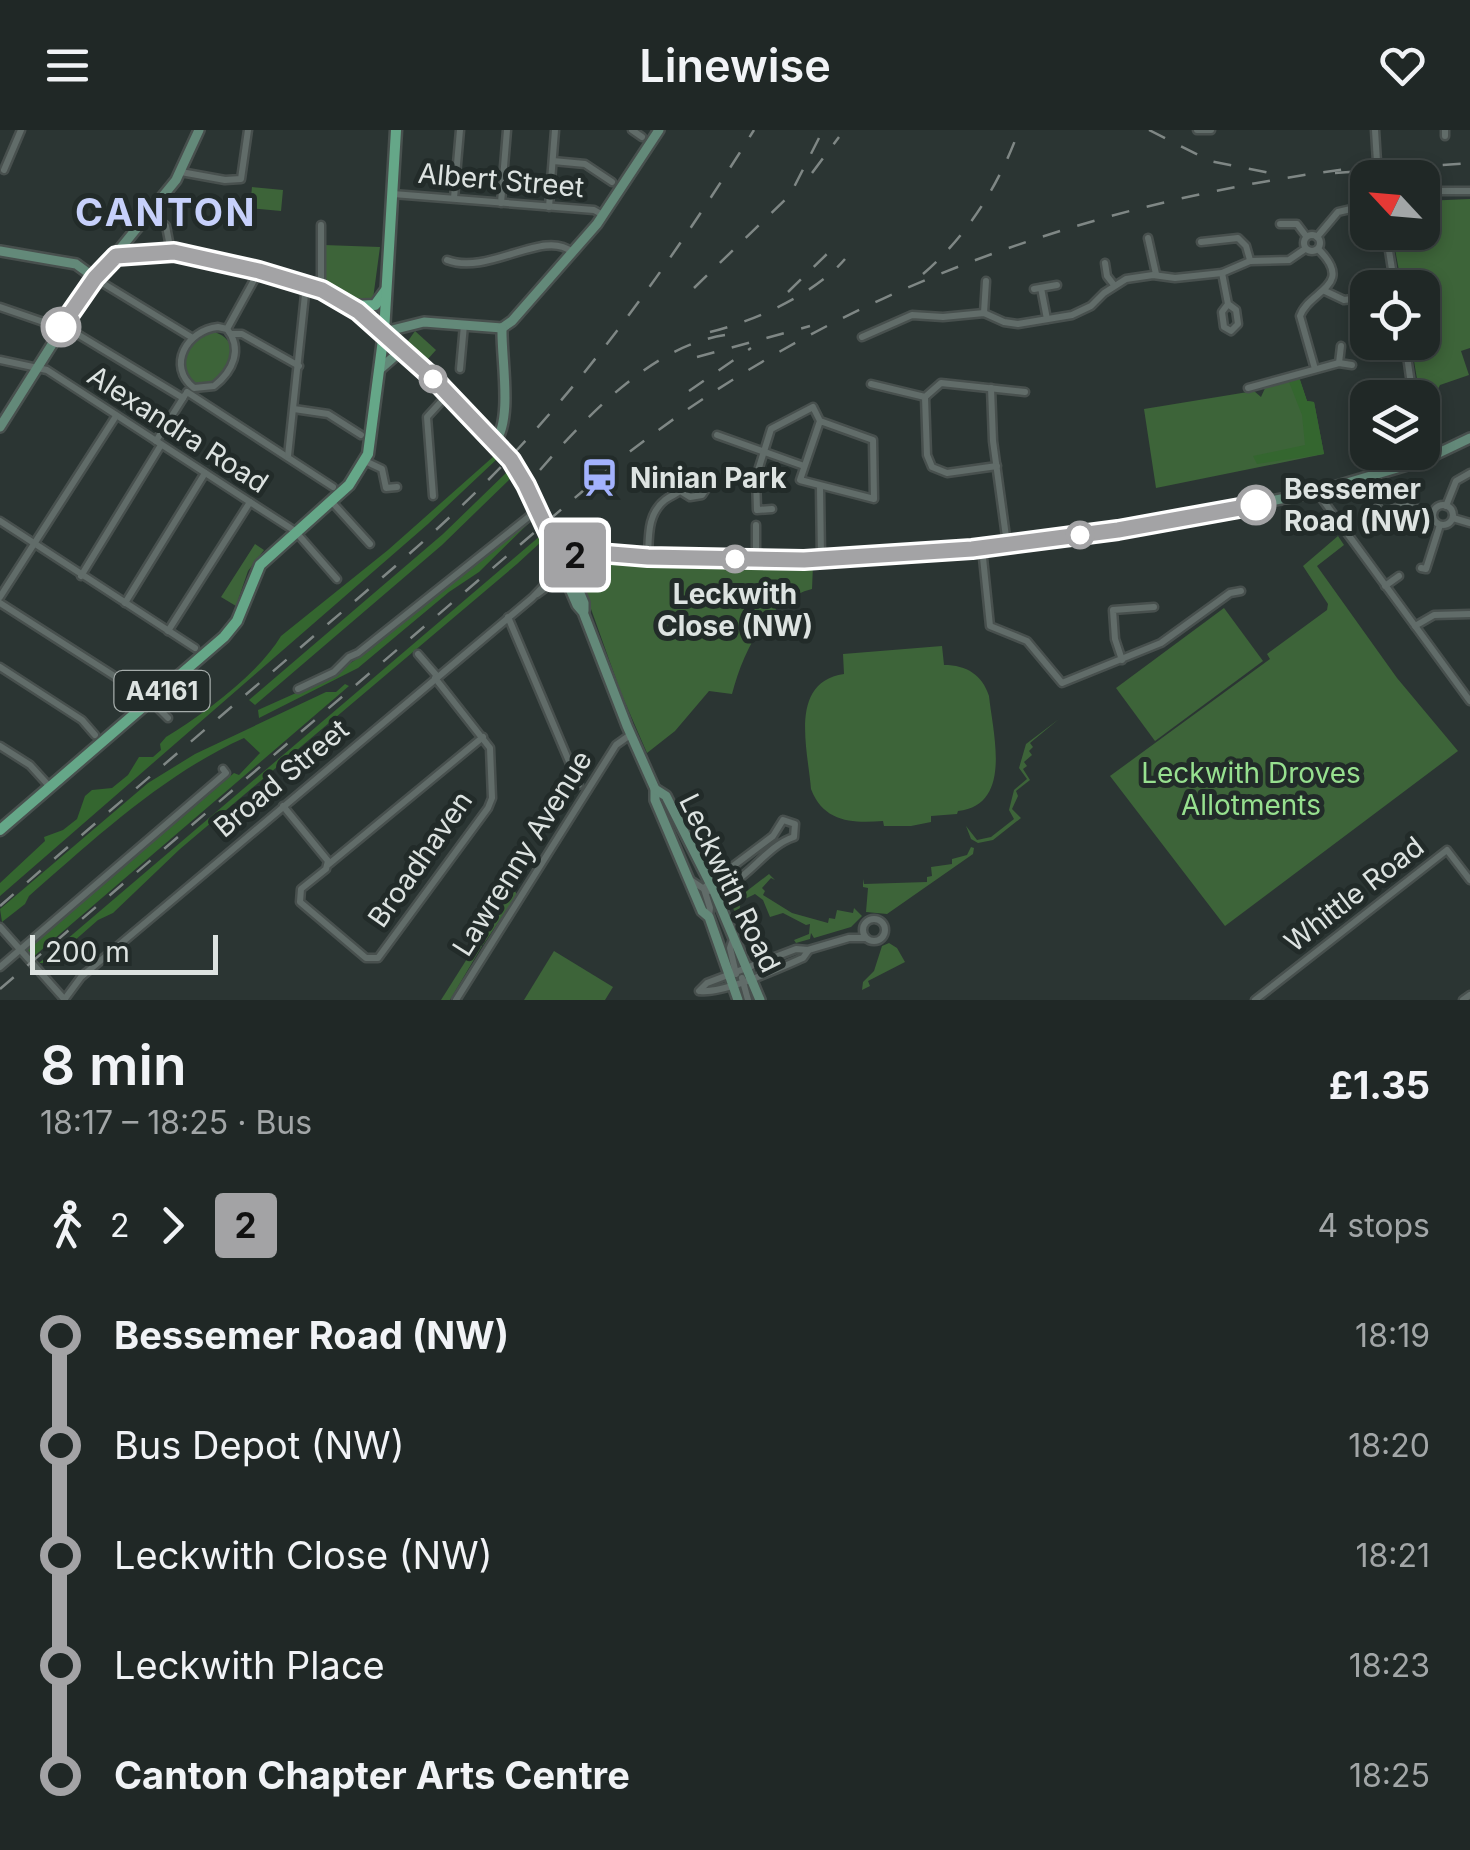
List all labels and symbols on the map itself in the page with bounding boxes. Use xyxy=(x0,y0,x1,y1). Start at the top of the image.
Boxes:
street label: Albert Street xyxy=(417,156,585,204)
north arrow xyxy=(1350,160,1440,250)
district label: CANTON xyxy=(75,189,257,235)
unlabelled marker xyxy=(42,308,80,346)
street label: Alexandra Road xyxy=(81,358,275,500)
unlabelled marker xyxy=(420,366,446,392)
station icon: Ninian Park xyxy=(579,457,621,499)
place label: Ninian Park xyxy=(630,461,787,495)
place label: Bessemer Road (NW) xyxy=(1284,472,1432,538)
marker: Bessemer Road (NW) xyxy=(1237,486,1275,524)
line badge: 2 xyxy=(542,522,608,588)
unlabelled marker xyxy=(1067,522,1093,548)
marker: Leckwith Close (NW) xyxy=(722,546,748,572)
place label: Leckwith Close (NW) xyxy=(657,577,813,643)
road number: A4161 xyxy=(114,671,210,711)
street label: Broad Street xyxy=(207,712,355,844)
street label: Lawrenny Avenue xyxy=(445,744,599,962)
park label: Leckwith Droves Allotments xyxy=(1141,756,1361,822)
street label: Broadhaven xyxy=(361,784,479,934)
street label: Leckwith Road xyxy=(672,788,788,978)
street label: Whittle Road xyxy=(1278,829,1430,959)
scale bar xyxy=(30,930,218,974)

